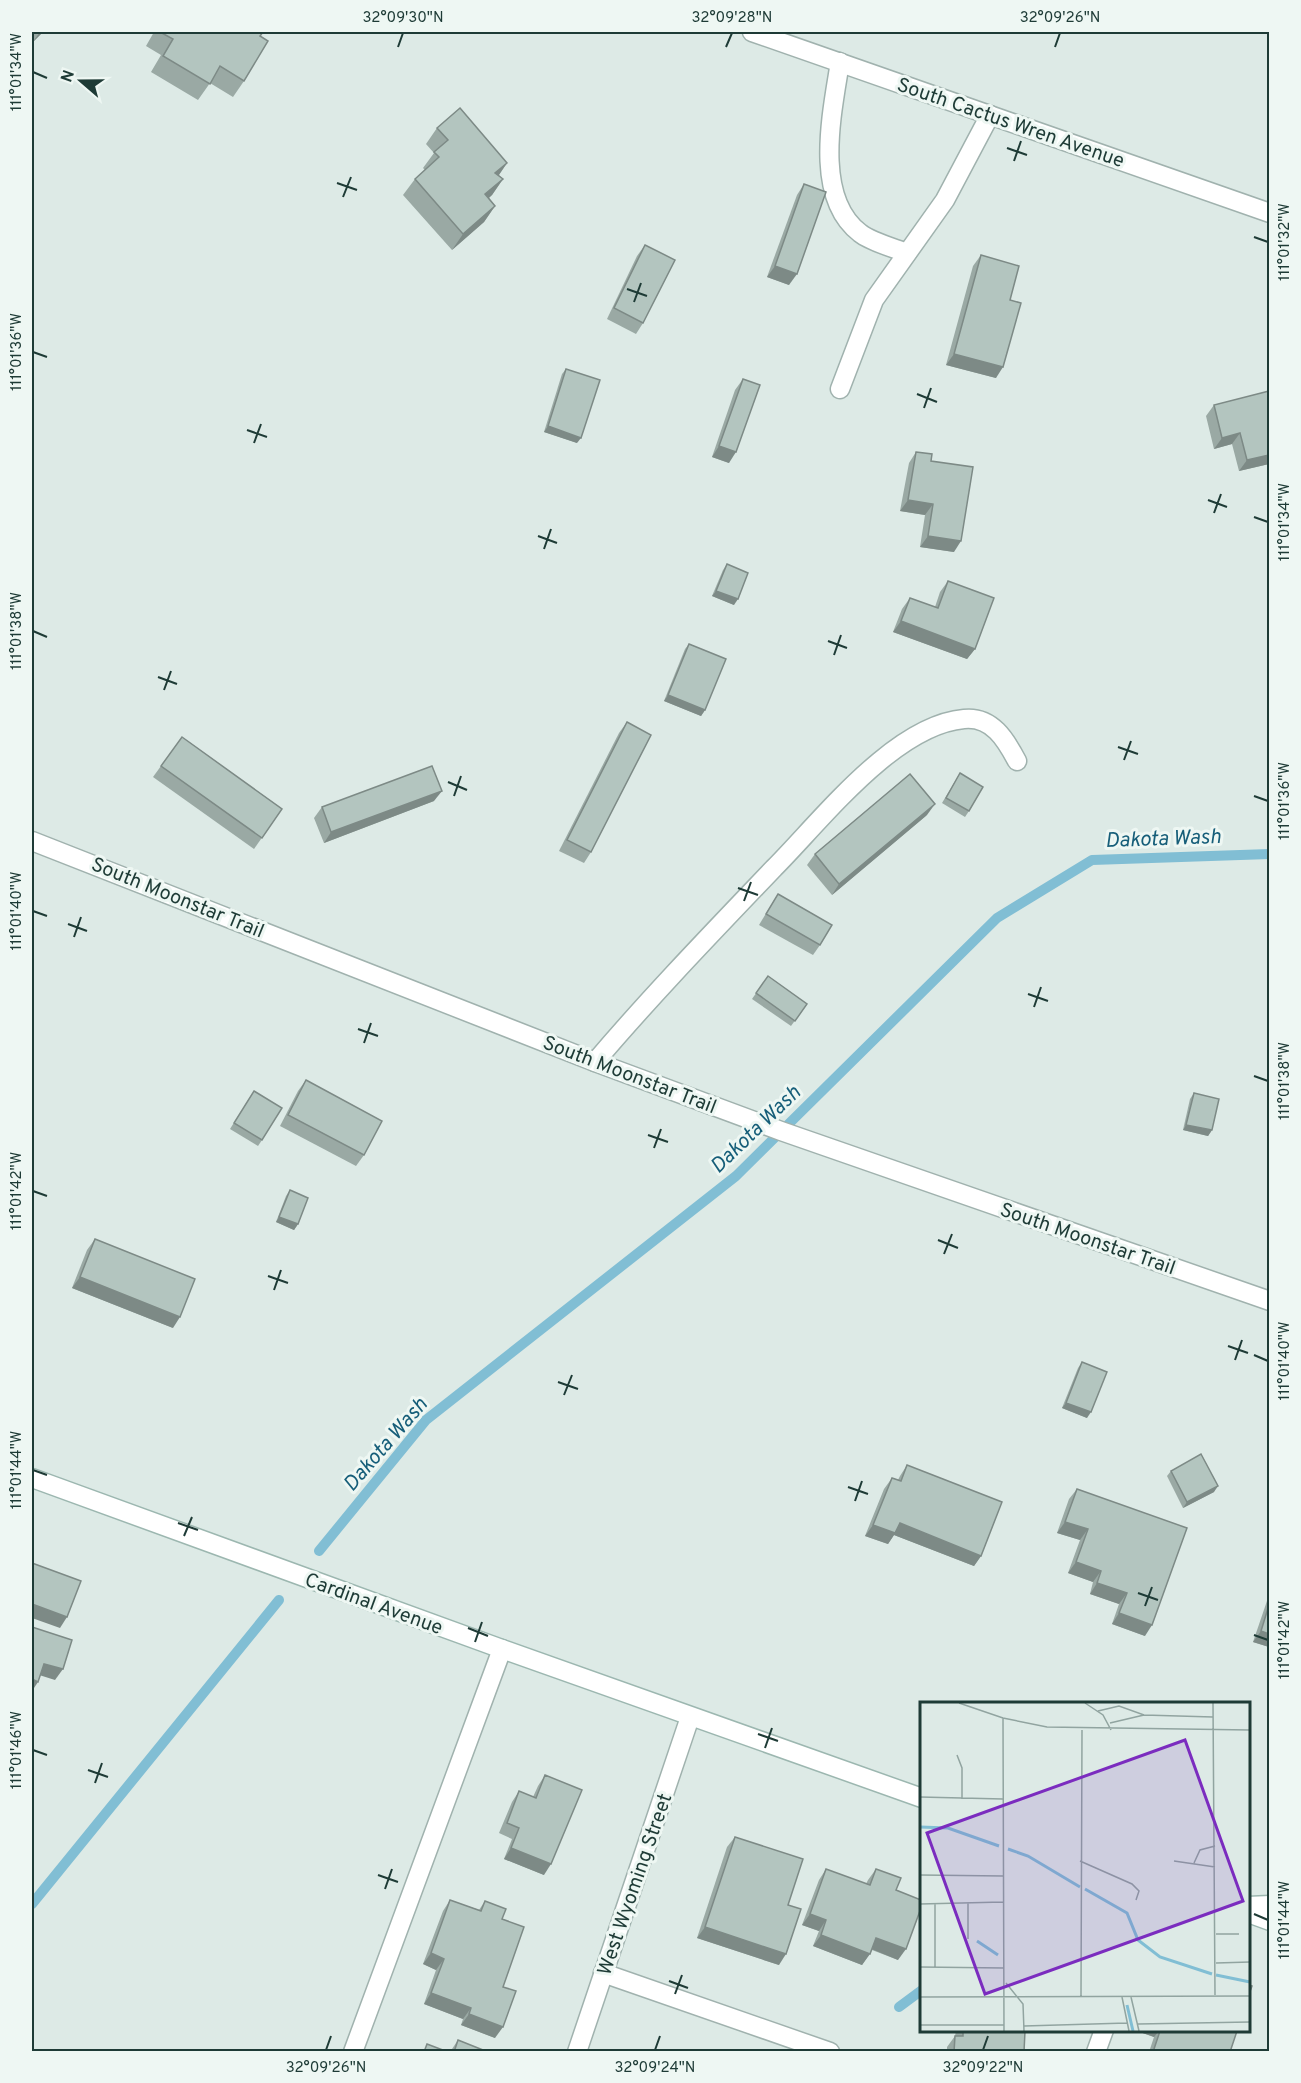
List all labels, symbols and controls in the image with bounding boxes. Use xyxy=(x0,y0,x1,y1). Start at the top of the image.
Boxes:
text: 32°09'30"N xyxy=(362,9,444,28)
text: 32°09'28"N xyxy=(692,9,772,28)
text: 32°09'26"N xyxy=(1020,9,1100,28)
text: 111°01'34"W xyxy=(8,33,27,111)
north arrow xyxy=(51,51,111,111)
text: N xyxy=(57,68,80,85)
street label: South Cactus Wren Avenue xyxy=(893,73,1127,175)
text: 111°01'32"W xyxy=(1276,203,1295,281)
text: 111°01'36"W xyxy=(8,313,27,391)
text: 111°01'34"W xyxy=(1276,483,1295,561)
text: 111°01'38"W xyxy=(8,592,27,670)
text: 111°01'36"W xyxy=(1276,762,1295,840)
water label: Dakota Wash xyxy=(1105,824,1222,855)
street label: South Moonstar Trail xyxy=(87,852,268,945)
text: 111°01'40"W xyxy=(8,872,27,950)
street label: South Moonstar Trail xyxy=(539,1031,720,1121)
text: 111°01'38"W xyxy=(1276,1042,1295,1120)
water label: Dakota Wash xyxy=(705,1080,808,1180)
text: 111°01'42"W xyxy=(8,1152,27,1230)
street label: South Moonstar Trail xyxy=(996,1198,1179,1282)
text: 111°01'40"W xyxy=(1276,1322,1295,1400)
water label: Dakota Wash xyxy=(338,1392,435,1498)
text: 111°01'44"W xyxy=(8,1431,27,1509)
street label: Cardinal Avenue xyxy=(301,1568,446,1642)
text: 111°01'42"W xyxy=(1276,1601,1295,1679)
inset map xyxy=(920,1702,1250,2032)
text: 111°01'46"W xyxy=(8,1711,27,1789)
street label: West Wyoming Street xyxy=(593,1790,679,1979)
text: 111°01'44"W xyxy=(1276,1881,1295,1959)
text: 32°09'26"N xyxy=(286,2059,366,2078)
text: 32°09'24"N xyxy=(615,2059,695,2078)
text: 32°09'22"N xyxy=(943,2059,1023,2078)

